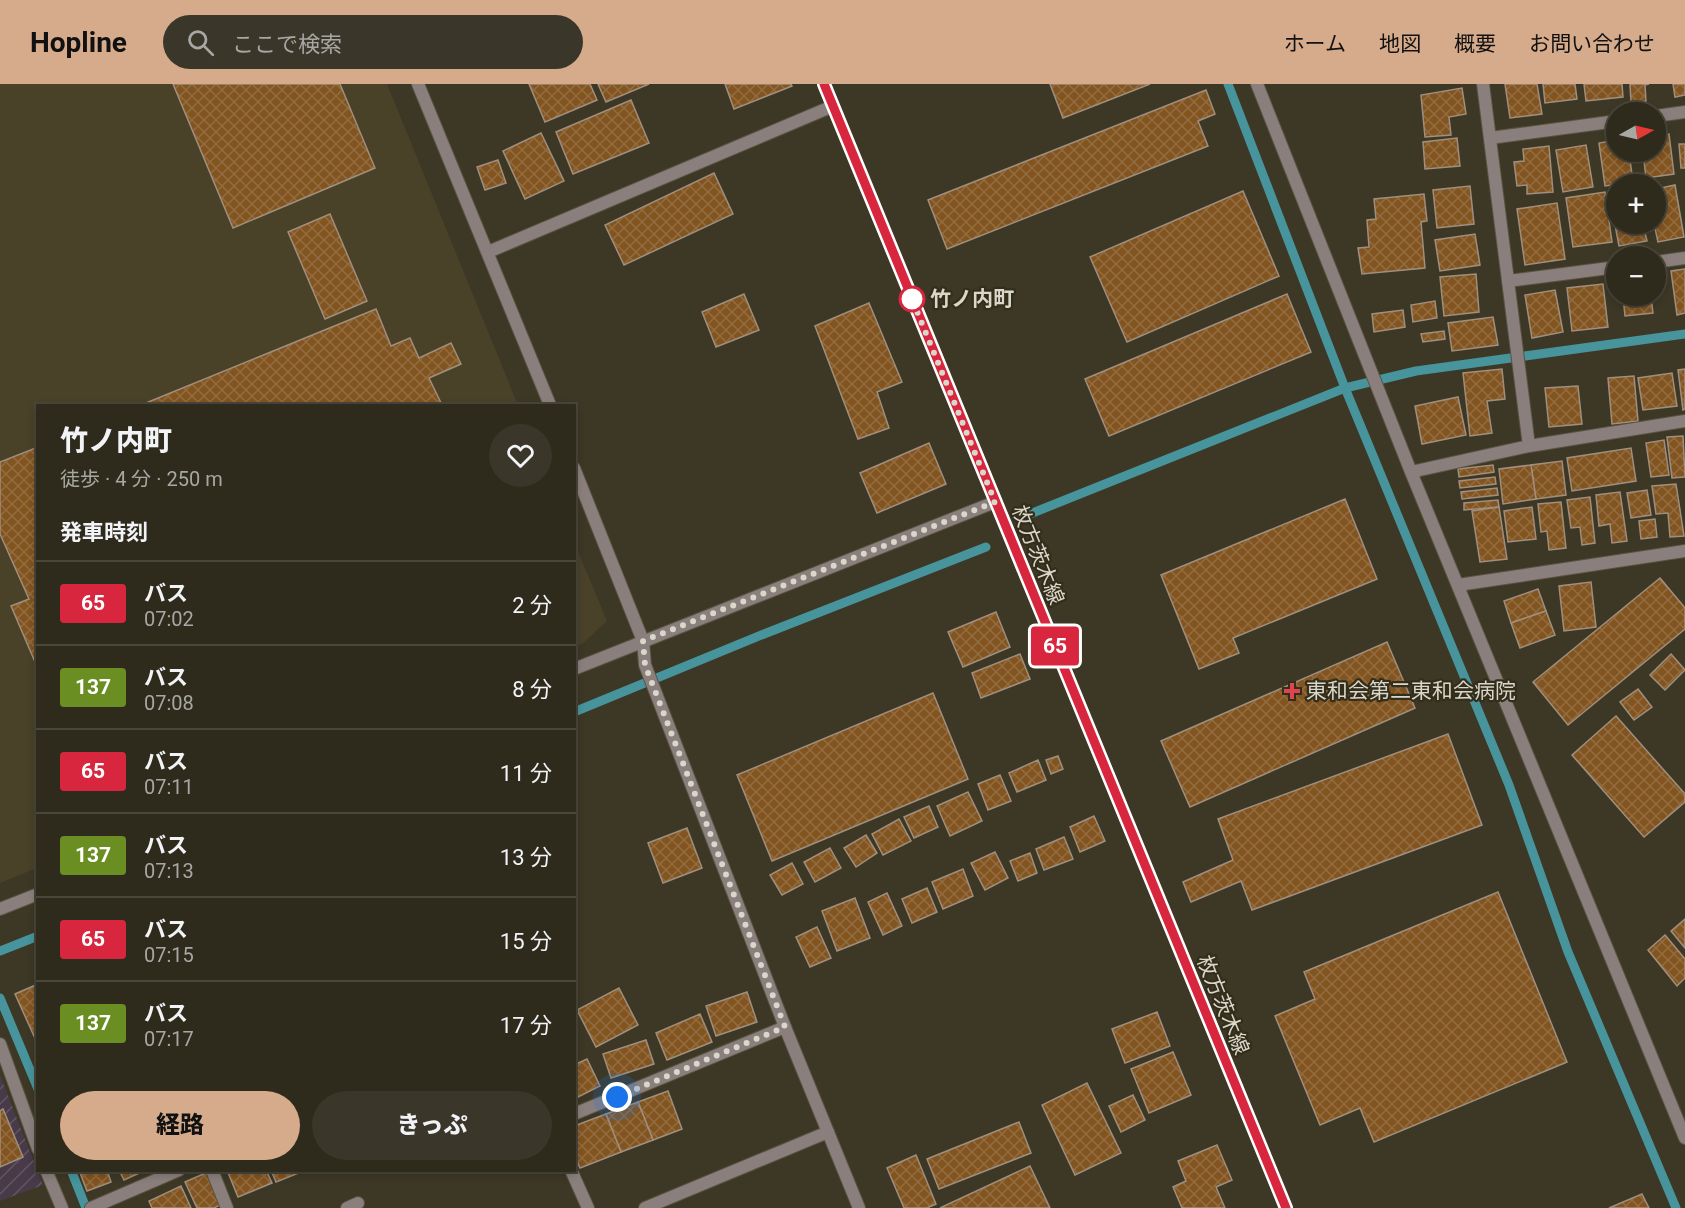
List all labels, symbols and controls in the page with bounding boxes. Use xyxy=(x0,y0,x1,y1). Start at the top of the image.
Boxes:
search box xyxy=(163,15,583,69)
text: Hopline xyxy=(30,26,127,59)
icon: search xyxy=(184,26,217,59)
text: ここで検索 xyxy=(232,32,342,57)
text: ホーム xyxy=(1284,32,1346,56)
text: 地図 xyxy=(1379,32,1421,56)
text: 概要 xyxy=(1454,32,1496,56)
text: お問い合わせ xyxy=(1529,32,1655,56)
north arrow xyxy=(1606,102,1666,162)
map controls xyxy=(1606,102,1666,306)
button: + xyxy=(1606,174,1666,234)
button: − xyxy=(1606,246,1666,306)
marker: 竹ノ内町 xyxy=(899,286,925,312)
place label: 竹ノ内町 xyxy=(930,287,1014,311)
text: 竹ノ内町 xyxy=(60,424,172,457)
button: heart xyxy=(489,424,552,487)
text: 徒歩 · 4 分 · 250 m xyxy=(60,467,223,491)
street label: 枚方茨木線 xyxy=(1007,502,1069,608)
text: 発車時刻 xyxy=(60,520,148,545)
text: バス xyxy=(144,581,188,606)
text: 65 xyxy=(81,591,105,615)
text: 2 分 xyxy=(512,593,552,618)
text: 07:02 xyxy=(144,607,194,631)
line badge: 65 xyxy=(1028,626,1082,666)
text: 65 xyxy=(1043,634,1067,658)
text: バス xyxy=(144,665,188,690)
text: 137 xyxy=(75,675,111,699)
text: 8 分 xyxy=(512,677,552,702)
place label: 東和会第二東和会病院 xyxy=(1306,679,1516,703)
marker: 東和会第二東和会病院 xyxy=(1283,682,1301,700)
text: 07:08 xyxy=(144,691,194,715)
text: バス xyxy=(144,749,188,774)
text: 65 xyxy=(81,759,105,783)
text: 11 分 xyxy=(500,761,552,786)
text: 07:11 xyxy=(144,775,194,799)
text: バス xyxy=(144,833,188,858)
text: 137 xyxy=(75,843,111,867)
text: 13 分 xyxy=(500,845,552,870)
text: 07:13 xyxy=(144,859,194,883)
text: バス xyxy=(144,917,188,942)
text: 65 xyxy=(81,927,105,951)
text: 15 分 xyxy=(500,929,552,954)
text: 07:15 xyxy=(144,943,194,967)
street label: 枚方茨木線 xyxy=(1192,952,1254,1058)
text: バス xyxy=(144,1001,188,1026)
text: 137 xyxy=(75,1011,111,1035)
text: 17 分 xyxy=(500,1013,552,1038)
text: 07:17 xyxy=(144,1027,194,1051)
your location xyxy=(602,1082,632,1112)
button: 経路 xyxy=(60,1091,300,1160)
button: きっぷ xyxy=(312,1091,552,1160)

